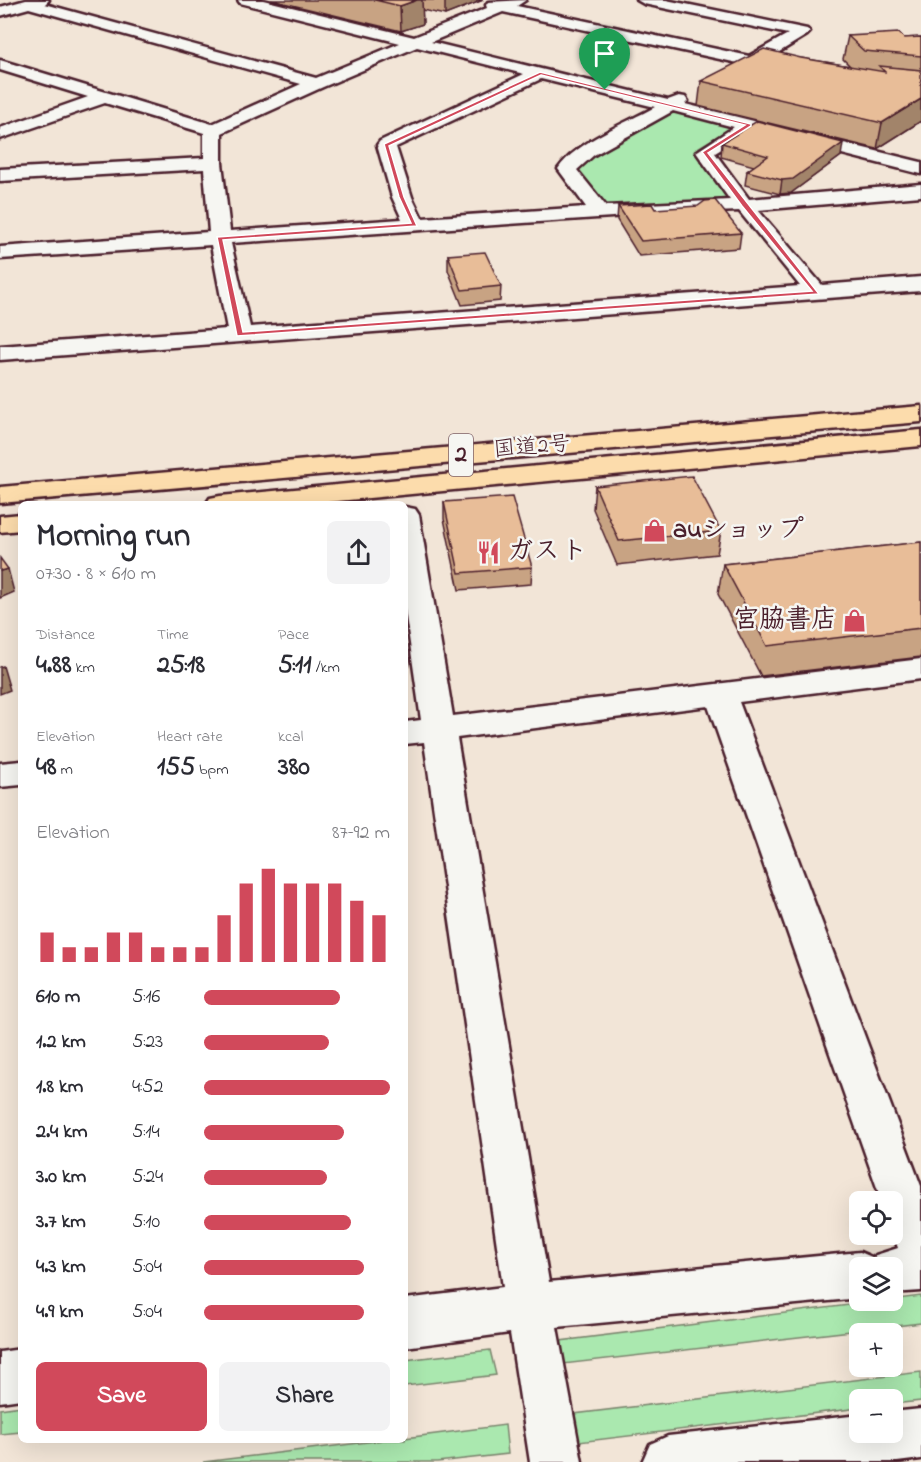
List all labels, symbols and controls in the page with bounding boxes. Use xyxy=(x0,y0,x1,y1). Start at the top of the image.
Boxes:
pin xyxy=(579,28,630,90)
icon: arrive xyxy=(588,37,621,70)
street label: 国道2号 xyxy=(492,429,572,467)
road number: 2 xyxy=(449,434,473,476)
place label: auショップ xyxy=(673,512,804,550)
text: Morning run xyxy=(36,513,190,561)
shop icon: auショップ xyxy=(642,518,668,544)
button: share xyxy=(327,521,390,584)
place label: ガスト xyxy=(507,533,588,571)
restaurant icon: ガスト xyxy=(476,539,502,565)
text: 07:30 · 8 × 610 m xyxy=(36,560,156,589)
place label: 宮脇書店 xyxy=(733,602,837,640)
shop icon: 宮脇書店 xyxy=(842,608,868,634)
text: Distance xyxy=(36,623,95,647)
text: Time xyxy=(157,623,189,647)
text: Pace xyxy=(278,623,309,647)
text: 4.88 xyxy=(36,647,72,685)
text: 25:18 xyxy=(157,647,205,685)
text: 5:11 xyxy=(278,647,312,685)
text: km xyxy=(72,656,95,680)
text: /km xyxy=(312,656,340,680)
text: Elevation xyxy=(36,725,95,749)
text: Heart rate xyxy=(157,725,223,749)
text: kcal xyxy=(278,725,303,749)
text: 48 xyxy=(36,749,56,787)
text: 155 xyxy=(157,749,195,787)
text: 380 xyxy=(278,749,310,787)
text: m xyxy=(56,758,73,782)
text: bpm xyxy=(195,758,229,782)
text: Elevation xyxy=(36,819,110,848)
text: 87–92 m xyxy=(332,819,390,848)
text: 610 m xyxy=(36,983,80,1012)
text: 5:16 xyxy=(132,983,160,1012)
text: 1.2 km xyxy=(36,1028,86,1057)
text: 5:23 xyxy=(132,1028,163,1057)
text: 1.8 km xyxy=(36,1073,83,1102)
text: 4:52 xyxy=(132,1073,163,1102)
text: 2.4 km xyxy=(36,1118,88,1147)
text: 5:14 xyxy=(132,1118,160,1147)
text: 3.0 km xyxy=(36,1163,86,1192)
text: 5:24 xyxy=(132,1163,163,1192)
map controls xyxy=(849,1191,903,1443)
button: locate xyxy=(849,1191,903,1245)
text: 3.7 km xyxy=(36,1208,86,1237)
text: 5:10 xyxy=(132,1208,160,1237)
text: 4.3 km xyxy=(36,1253,86,1282)
text: 5:04 xyxy=(132,1253,162,1282)
button: layers xyxy=(849,1257,903,1311)
text: 4.9 km xyxy=(36,1298,84,1327)
text: 5:04 xyxy=(132,1298,162,1327)
button: + xyxy=(849,1323,903,1377)
button: Save xyxy=(36,1362,207,1431)
button: Share xyxy=(219,1362,390,1431)
button: − xyxy=(849,1389,903,1443)

